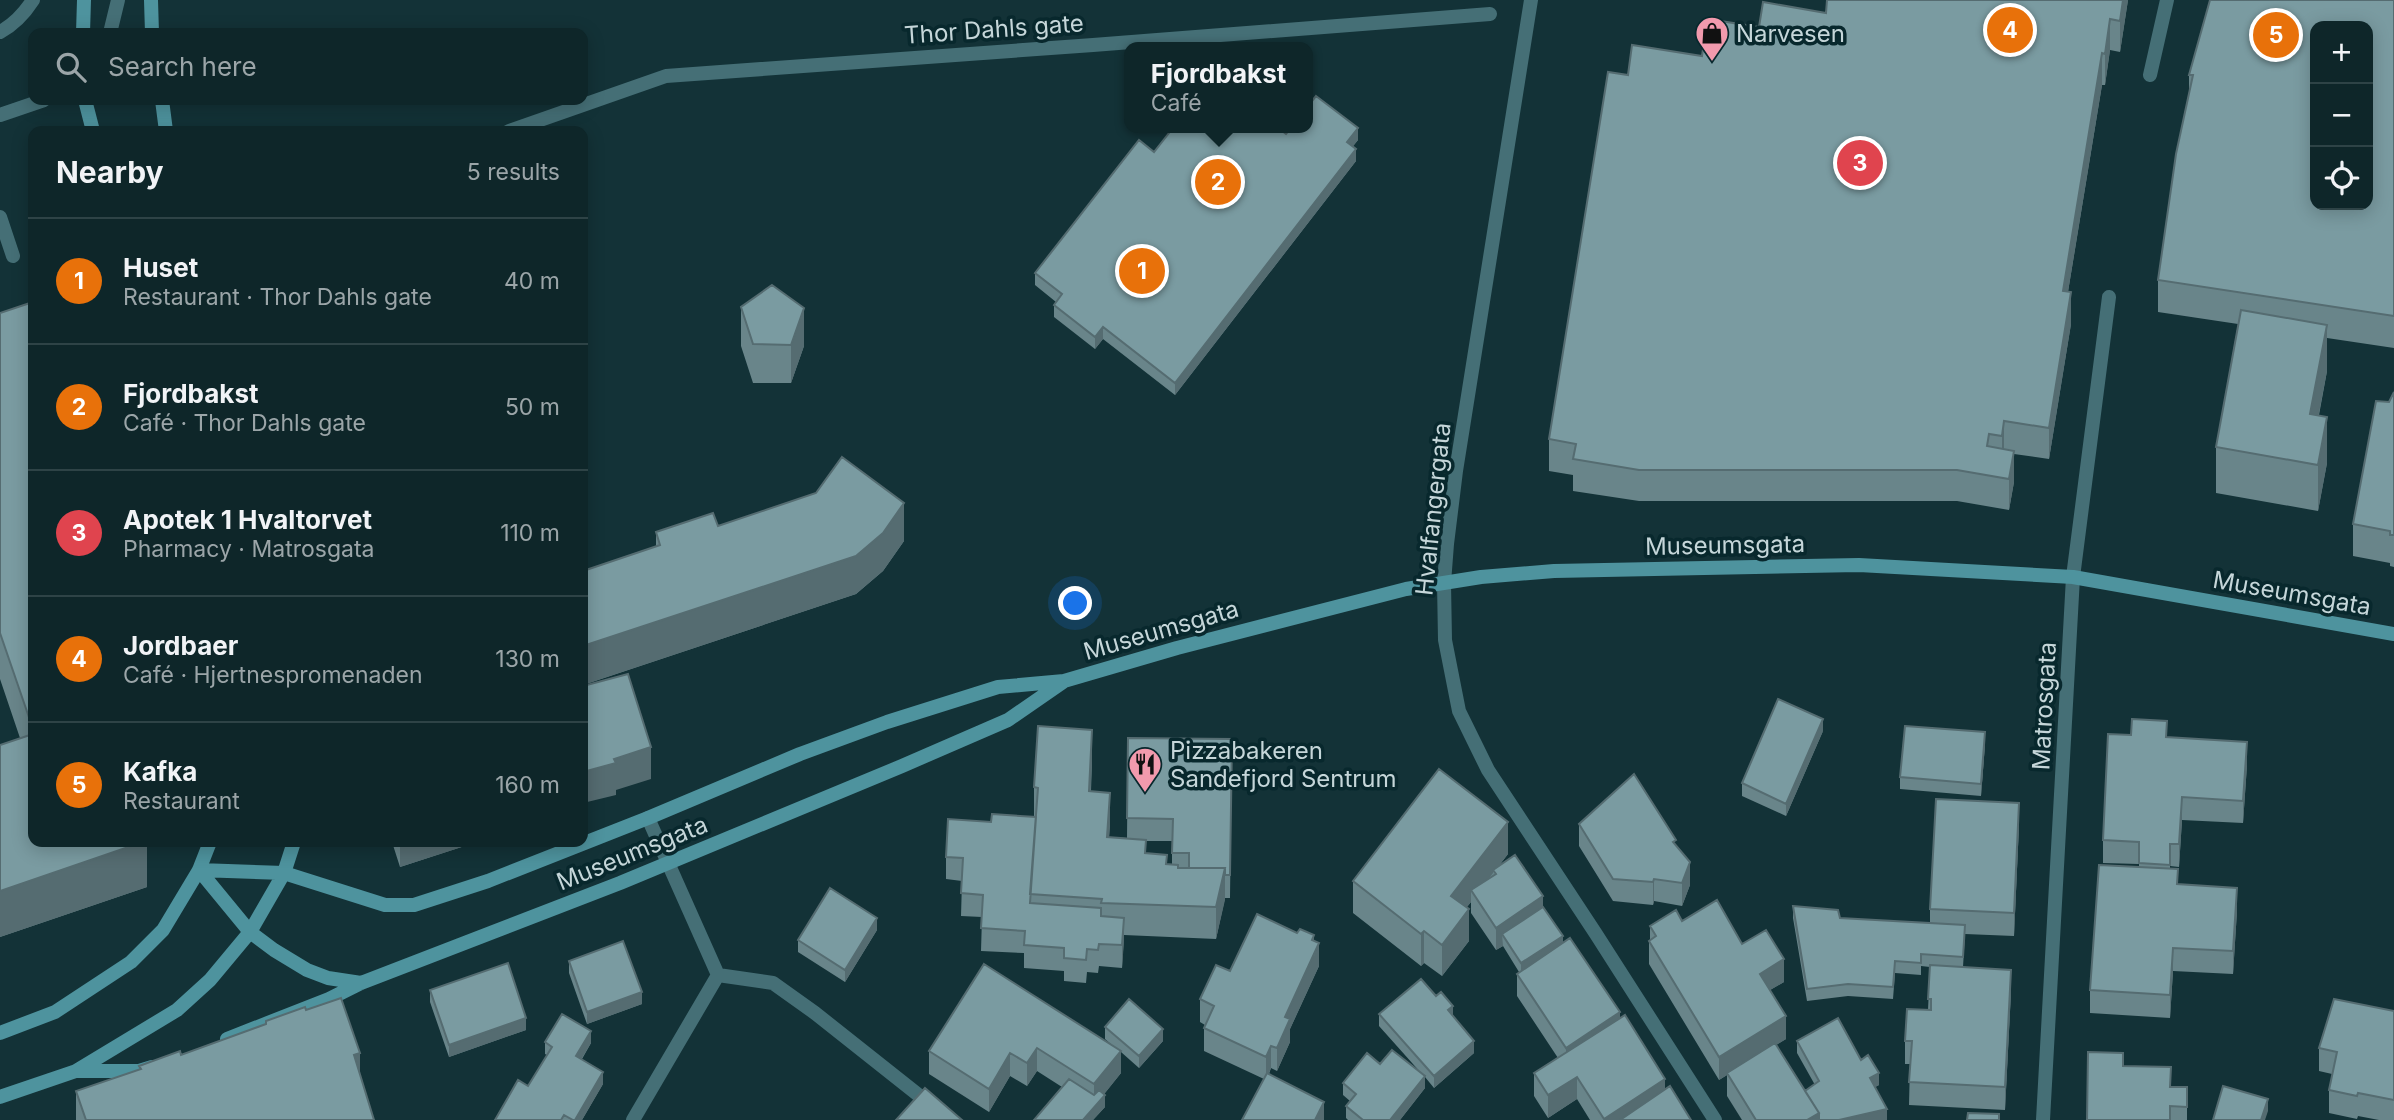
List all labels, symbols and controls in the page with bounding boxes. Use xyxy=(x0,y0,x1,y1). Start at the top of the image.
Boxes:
pin: 4 xyxy=(1987,4,2033,56)
street label: Thor Dahls gate xyxy=(903,8,1085,50)
pin: 5 xyxy=(2253,9,2299,61)
shop icon: Narvesen xyxy=(1693,14,1731,63)
place label: Narvesen xyxy=(1736,19,1845,48)
map controls xyxy=(2310,21,2373,210)
button: + xyxy=(2310,21,2373,84)
search box xyxy=(28,28,588,105)
popup xyxy=(1124,42,1313,133)
icon: search xyxy=(52,48,90,86)
text: Search here xyxy=(108,51,257,82)
text: Fjordbakst xyxy=(1151,58,1286,89)
button: − xyxy=(2310,84,2373,147)
text: Café xyxy=(1151,89,1202,117)
pin: 3 xyxy=(1837,137,1883,189)
button: locate xyxy=(2310,147,2373,210)
text: Nearby xyxy=(56,154,164,190)
pin: 2 xyxy=(1195,156,1241,208)
text: 5 results xyxy=(467,158,560,186)
pin: 1 xyxy=(1119,245,1165,297)
text: Huset xyxy=(123,252,198,283)
text: 1 xyxy=(74,267,84,295)
text: 40 m xyxy=(504,267,560,295)
text: Restaurant · Thor Dahls gate xyxy=(123,283,432,311)
text: Fjordbakst xyxy=(123,378,259,409)
text: 2 xyxy=(72,393,86,421)
text: 50 m xyxy=(505,393,560,421)
text: Café · Thor Dahls gate xyxy=(123,409,366,437)
street label: Hvalfangergata xyxy=(1409,421,1457,597)
text: Apotek 1 Hvaltorvet xyxy=(123,504,372,535)
text: 3 xyxy=(72,519,86,547)
text: 110 m xyxy=(500,519,560,547)
street label: Museumsgata xyxy=(1645,529,1805,561)
text: Pharmacy · Matrosgata xyxy=(123,535,374,563)
street label: Museumsgata xyxy=(2211,565,2373,621)
your location xyxy=(1058,586,1092,620)
street label: Museumsgata xyxy=(1080,594,1242,666)
text: Jordbaer xyxy=(123,630,238,661)
street label: Matrosgata xyxy=(2026,641,2062,771)
text: 4 xyxy=(71,645,87,673)
text: 130 m xyxy=(495,645,560,673)
text: Café · Hjertnespromenaden xyxy=(123,661,423,689)
place label: Pizzabakeren Sandefjord Sentrum xyxy=(1170,736,1397,793)
restaurant icon: Pizzabakeren Sandefjord Sentrum xyxy=(1126,745,1164,794)
text: Kafka xyxy=(123,756,197,787)
text: 5 xyxy=(72,771,86,799)
text: 160 m xyxy=(495,771,560,799)
text: Restaurant xyxy=(123,787,240,815)
street label: Museumsgata xyxy=(552,810,712,896)

